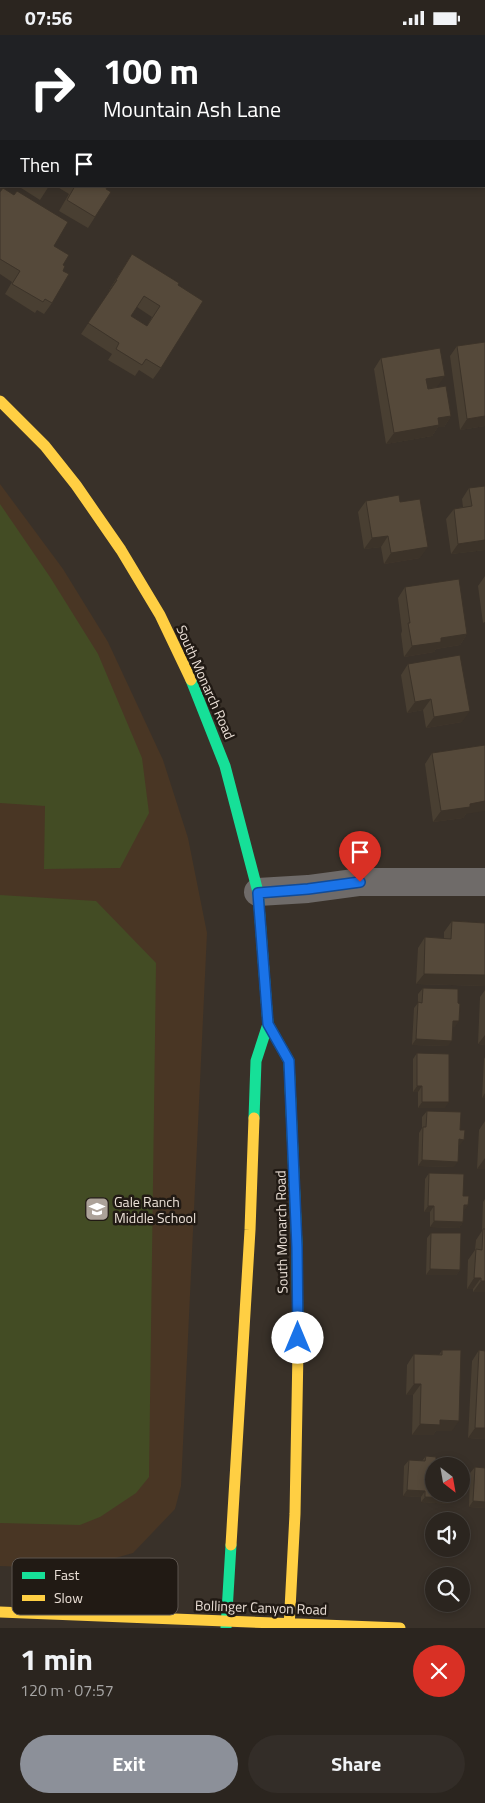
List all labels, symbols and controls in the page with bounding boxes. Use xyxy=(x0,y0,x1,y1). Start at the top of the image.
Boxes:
text: 07:56 xyxy=(25,3,72,32)
text: 100 m xyxy=(103,44,199,98)
icon: right xyxy=(20,55,85,120)
text: Mountain Ash Lane xyxy=(103,92,281,126)
text: Then xyxy=(20,150,60,179)
icon: arrive xyxy=(70,150,98,178)
street label: South Monarch Road xyxy=(171,621,241,743)
pin xyxy=(339,831,381,882)
icon: arrive xyxy=(346,838,374,866)
street label: South Monarch Road xyxy=(269,1170,293,1294)
place label: Gale Ranch Middle School xyxy=(114,1191,196,1228)
school or university icon: Gale Ranch Middle School xyxy=(84,1196,110,1222)
position arrow xyxy=(271,1311,323,1363)
north arrow xyxy=(425,1457,470,1503)
map controls xyxy=(425,1457,470,1612)
button: sound xyxy=(425,1512,470,1557)
legend xyxy=(12,1558,178,1615)
text: Fast xyxy=(54,1564,79,1585)
button: search xyxy=(425,1567,470,1612)
text: Slow xyxy=(54,1587,83,1608)
street label: Bollinger Canyon Road xyxy=(195,1594,327,1620)
text: 1 min xyxy=(20,1636,93,1682)
button: close xyxy=(413,1645,465,1697)
text: 120 m · 07:57 xyxy=(20,1678,114,1702)
button: Exit xyxy=(20,1735,238,1793)
button: Share xyxy=(248,1735,465,1793)

